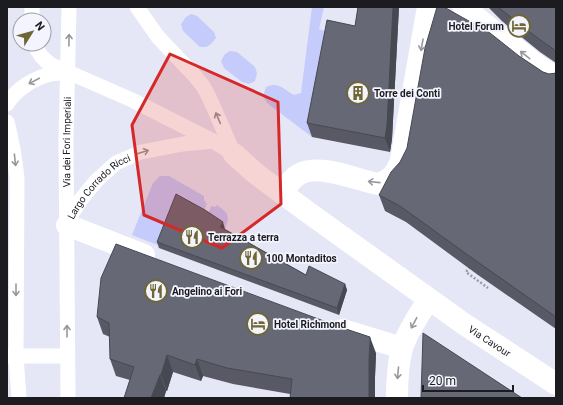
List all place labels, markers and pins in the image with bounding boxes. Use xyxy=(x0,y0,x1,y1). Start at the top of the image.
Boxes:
hotel icon: Hotel Forum xyxy=(506,13,532,39)
place label: Hotel Forum xyxy=(448,21,504,32)
building icon: Torre dei Conti xyxy=(345,80,371,106)
place label: Torre dei Conti xyxy=(374,88,440,99)
restaurant icon: Terrazza a terra xyxy=(179,224,205,250)
place label: Terrazza a terra xyxy=(208,232,279,243)
restaurant icon: 100 Montaditos xyxy=(238,245,264,271)
place label: 100 Montaditos xyxy=(266,253,337,264)
restaurant icon: Angelino ai Fori xyxy=(143,278,169,304)
place label: Angelino ai Fori xyxy=(172,286,242,297)
hotel icon: Hotel Richmond xyxy=(245,311,271,337)
place label: Hotel Richmond xyxy=(274,319,346,330)

